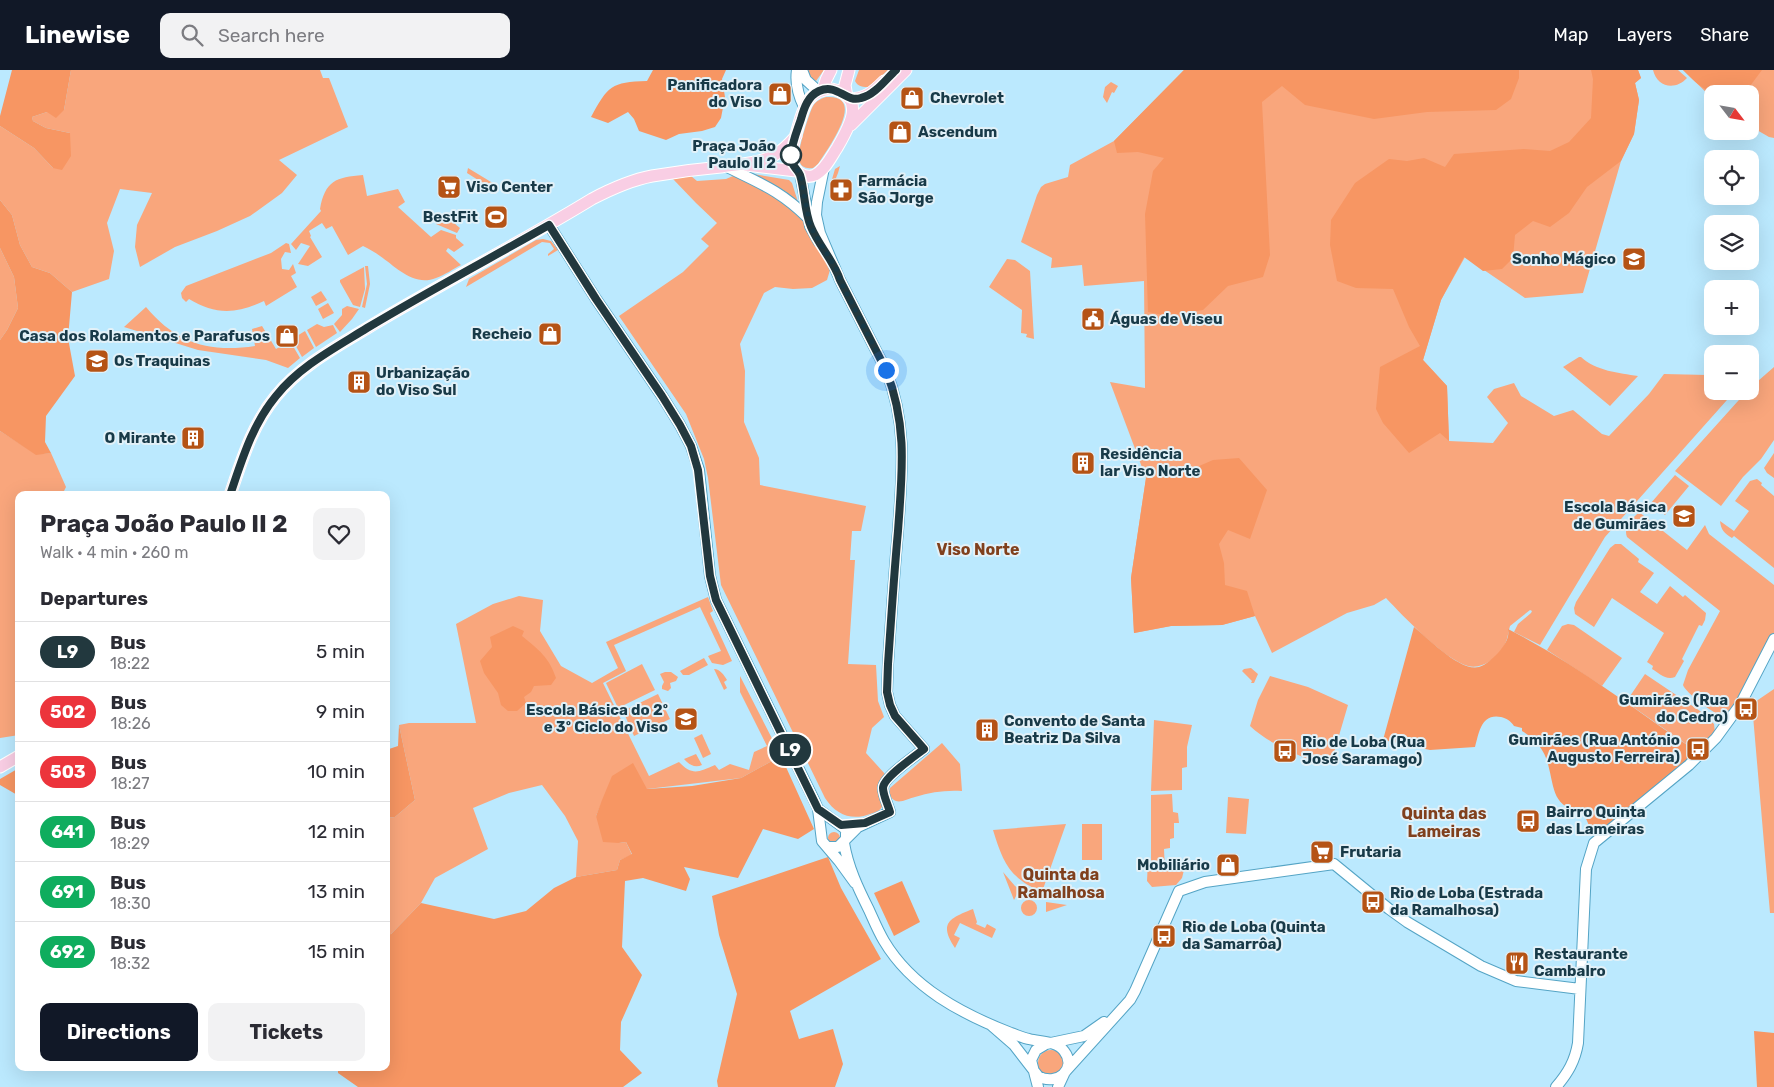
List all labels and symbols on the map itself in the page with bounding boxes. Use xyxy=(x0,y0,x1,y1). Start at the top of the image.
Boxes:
place label: Panificadora do Viso xyxy=(667,76,762,111)
shop icon: Panificadora do Viso xyxy=(767,81,793,107)
shop icon: Chevrolet xyxy=(899,85,925,111)
north arrow xyxy=(1704,85,1759,140)
place label: Chevrolet xyxy=(930,89,1004,107)
shop icon: Ascendum xyxy=(887,119,913,145)
place label: Ascendum xyxy=(918,123,997,141)
place label: Praça João Paulo II 2 xyxy=(692,137,776,172)
marker: Praça João Paulo II 2 xyxy=(780,144,802,166)
place label: Farmácia São Jorge xyxy=(858,172,934,207)
supermarket icon: Viso Center xyxy=(436,174,462,200)
pharmacy icon: Farmácia São Jorge xyxy=(828,177,854,203)
place label: Viso Center xyxy=(466,178,553,196)
sports icon: BestFit xyxy=(483,204,509,230)
place label: BestFit xyxy=(423,208,478,226)
school or university icon: Sonho Mágico xyxy=(1621,246,1647,272)
place label: Sonho Mágico xyxy=(1512,250,1616,268)
public building icon: Águas de Viseu xyxy=(1080,306,1106,332)
place label: Águas de Viseu xyxy=(1110,310,1223,328)
shop icon: Recheio xyxy=(537,321,563,347)
shop icon: Casa dos Rolamentos e Parafusos xyxy=(274,323,300,349)
place label: Recheio xyxy=(472,325,532,343)
place label: Casa dos Rolamentos e Parafusos xyxy=(19,327,270,345)
school or university icon: Os Traquinas xyxy=(84,348,110,374)
place label: Os Traquinas xyxy=(114,352,210,370)
your location xyxy=(874,358,899,383)
place label: Urbanização do Viso Sul xyxy=(376,364,470,399)
building icon: Urbanização do Viso Sul xyxy=(346,369,372,395)
building icon: O Mirante xyxy=(180,425,206,451)
place label: O Mirante xyxy=(104,429,176,447)
place label: Residência lar Viso Norte xyxy=(1100,445,1200,480)
building icon: Residência lar Viso Norte xyxy=(1070,450,1096,476)
place label: Escola Básica de Gumirães xyxy=(1564,498,1666,533)
school or university icon: Escola Básica de Gumirães xyxy=(1671,503,1697,529)
district label: Viso Norte xyxy=(936,540,1020,559)
place label: Gumirães (Rua do Cedro) xyxy=(1619,691,1728,726)
bus stop icon: Gumirães (Rua do Cedro) xyxy=(1733,696,1759,722)
place label: Escola Básica do 2º e 3º Ciclo do Viso xyxy=(526,701,668,736)
school or university icon: Escola Básica do 2º e 3º Ciclo do Viso xyxy=(673,706,699,732)
place label: Convento de Santa Beatriz Da Silva xyxy=(1004,712,1145,747)
building icon: Convento de Santa Beatriz Da Silva xyxy=(974,717,1000,743)
place label: Gumirães (Rua António Augusto Ferreira) xyxy=(1508,731,1680,766)
place label: Rio de Loba (Rua José Saramago) xyxy=(1302,733,1425,768)
line badge: L9 xyxy=(768,734,812,766)
bus stop icon: Gumirães (Rua António Augusto Ferreira) xyxy=(1685,736,1711,762)
bus stop icon: Rio de Loba (Rua José Saramago) xyxy=(1272,738,1298,764)
place label: Bairro Quinta das Lameiras xyxy=(1546,803,1646,838)
district label: Quinta das Lameiras xyxy=(1401,804,1487,841)
bus stop icon: Bairro Quinta das Lameiras xyxy=(1515,808,1541,834)
supermarket icon: Frutaria xyxy=(1309,839,1335,865)
place label: Frutaria xyxy=(1340,843,1402,861)
shop icon: Mobiliário xyxy=(1215,852,1241,878)
place label: Mobiliário xyxy=(1137,856,1210,874)
district label: Quinta da Ramalhosa xyxy=(1017,865,1105,902)
place label: Rio de Loba (Estrada da Ramalhosa) xyxy=(1390,884,1543,919)
bus stop icon: Rio de Loba (Estrada da Ramalhosa) xyxy=(1360,889,1386,915)
place label: Rio de Loba (Quinta da Samarrôa) xyxy=(1182,918,1326,953)
bus stop icon: Rio de Loba (Quinta da Samarrôa) xyxy=(1151,923,1177,949)
place label: Restaurante Cambalro xyxy=(1534,945,1628,980)
restaurant icon: Restaurante Cambalro xyxy=(1504,950,1530,976)

